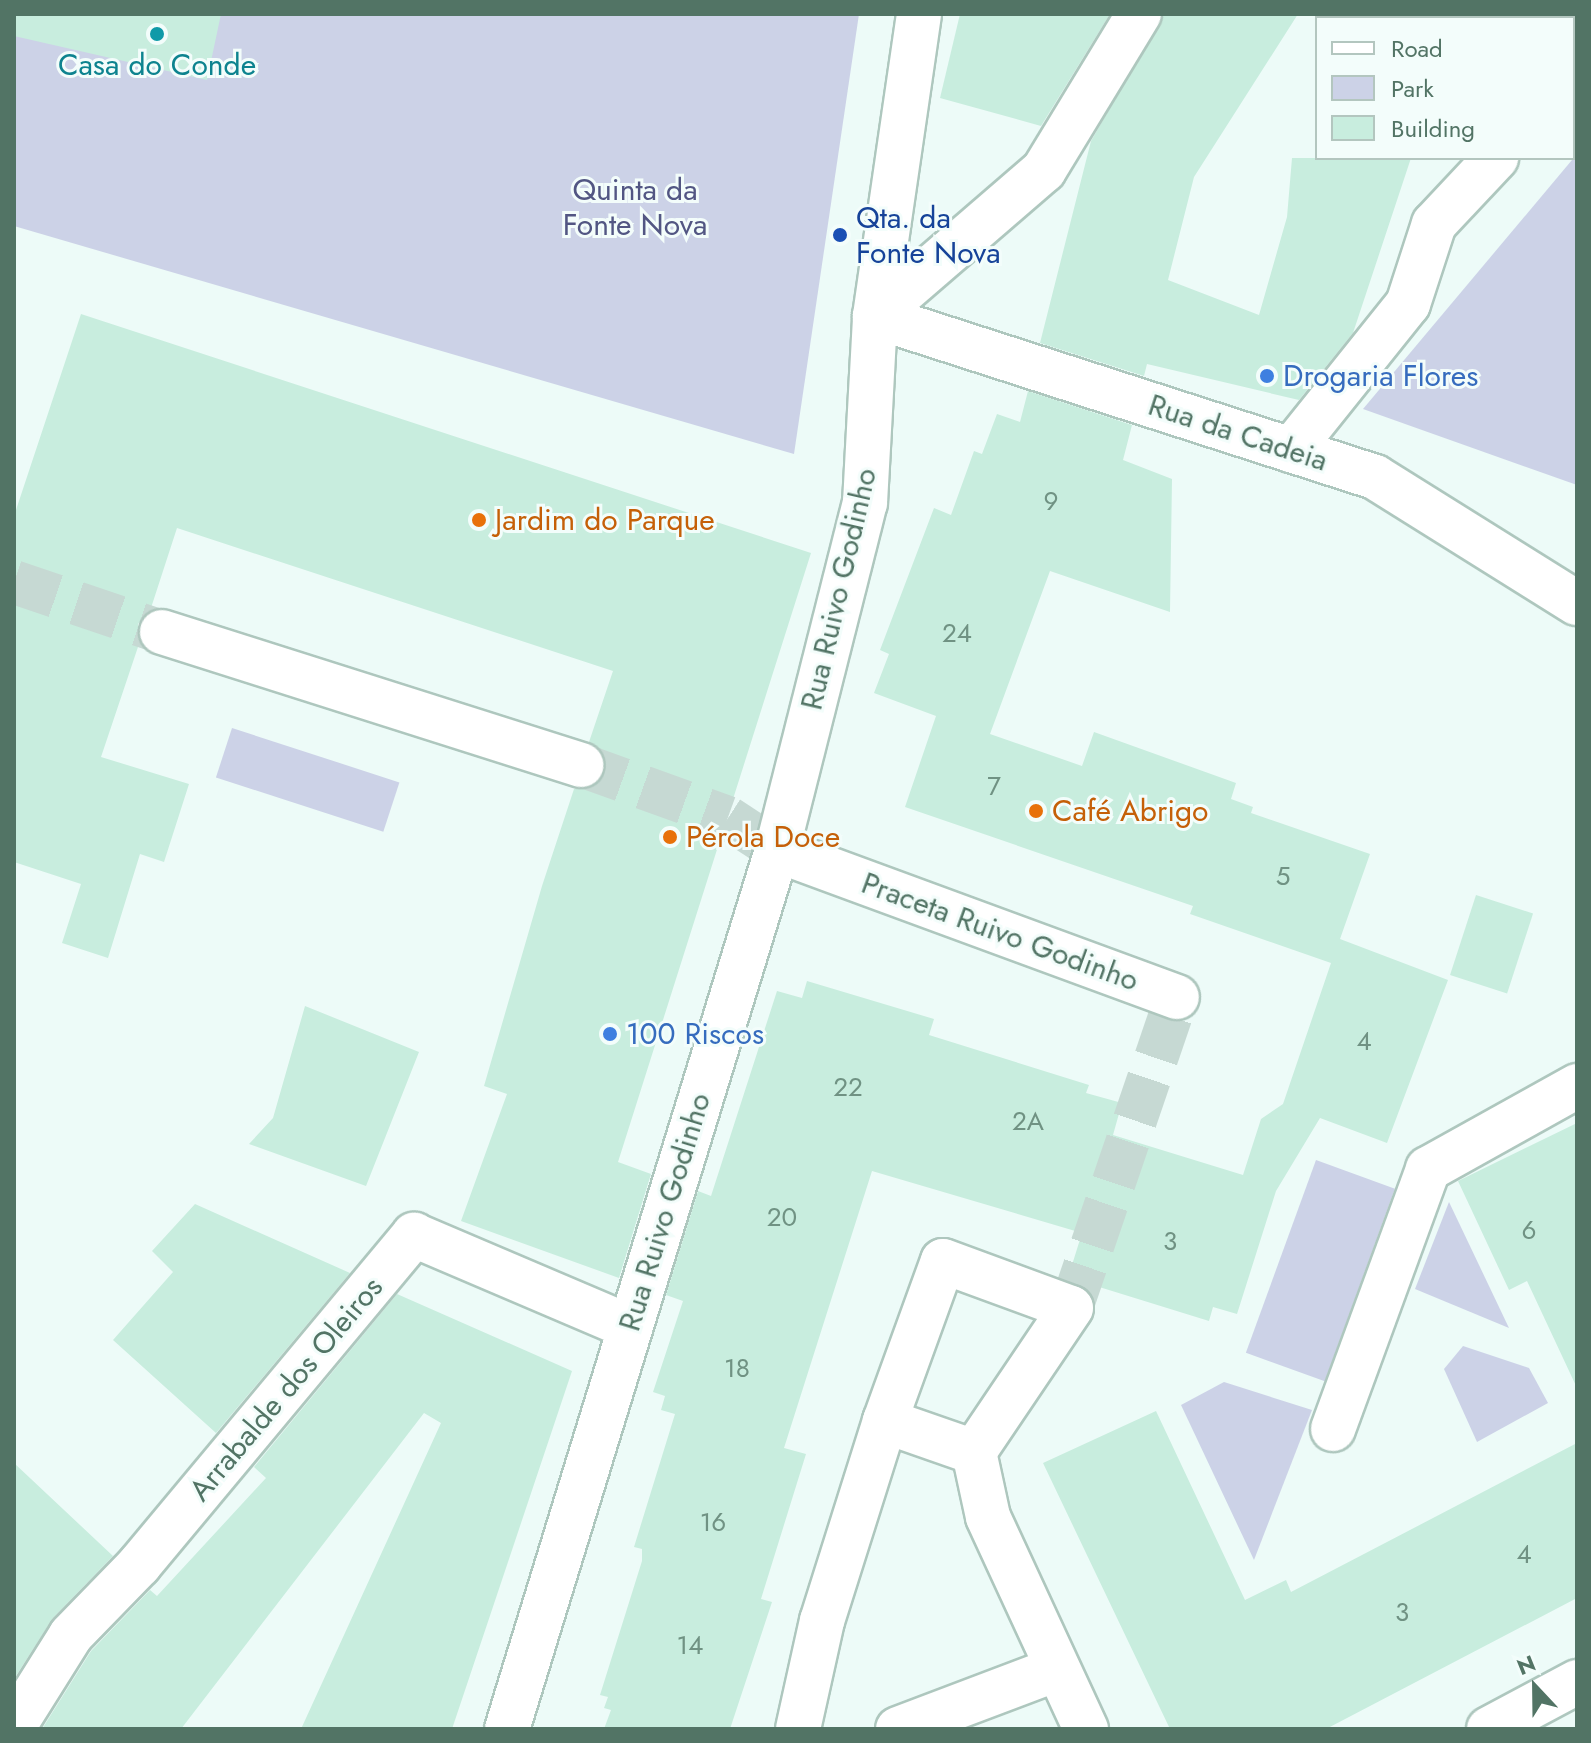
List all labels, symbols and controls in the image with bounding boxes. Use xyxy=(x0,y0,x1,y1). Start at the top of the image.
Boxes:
legend xyxy=(1315,16,1575,160)
marker: Casa do Conde xyxy=(148,25,166,43)
text: Road xyxy=(1391,31,1443,66)
place label: Casa do Conde xyxy=(58,47,256,83)
text: Park xyxy=(1391,71,1434,106)
text: Building xyxy=(1391,111,1475,146)
park label: Quinta da Fonte Nova xyxy=(563,172,707,242)
place label: Qta. da Fonte Nova xyxy=(856,200,1001,270)
marker: Qta. da Fonte Nova xyxy=(831,226,849,244)
place label: Drogaria Flores xyxy=(1283,358,1478,394)
marker: Drogaria Flores xyxy=(1258,367,1276,385)
street label: Rua da Cadeia xyxy=(1144,387,1332,479)
street label: Rua Ruivo Godinho xyxy=(794,465,884,713)
house number: 9 xyxy=(1044,486,1058,518)
place label: Jardim do Parque xyxy=(495,502,715,538)
marker: Jardim do Parque xyxy=(470,511,488,529)
house number: 24 xyxy=(942,618,972,650)
house number: 7 xyxy=(987,771,1001,803)
place label: Café Abrigo xyxy=(1052,793,1208,829)
marker: Café Abrigo xyxy=(1027,802,1045,820)
place label: Pérola Doce xyxy=(686,819,840,855)
marker: Pérola Doce xyxy=(661,828,679,846)
house number: 5 xyxy=(1276,861,1290,893)
street label: Praceta Ruivo Godinho xyxy=(857,865,1143,999)
place label: 100 Riscos xyxy=(626,1016,764,1052)
marker: 100 Riscos xyxy=(601,1025,619,1043)
house number: 4 xyxy=(1356,1026,1372,1058)
house number: 22 xyxy=(833,1072,863,1104)
street label: Rua Ruivo Godinho xyxy=(612,1089,718,1335)
house number: 2A xyxy=(1012,1106,1044,1138)
house number: 20 xyxy=(767,1202,797,1234)
house number: 6 xyxy=(1522,1215,1536,1247)
house number: 3 xyxy=(1163,1226,1177,1258)
street label: Arrabalde dos Oleiros xyxy=(182,1270,390,1508)
house number: 18 xyxy=(724,1353,750,1385)
house number: 16 xyxy=(700,1507,726,1539)
house number: 4 xyxy=(1516,1539,1532,1571)
house number: 3 xyxy=(1395,1597,1409,1629)
house number: 14 xyxy=(677,1630,703,1662)
north arrow xyxy=(1495,1647,1575,1727)
text: N xyxy=(1512,1647,1540,1683)

